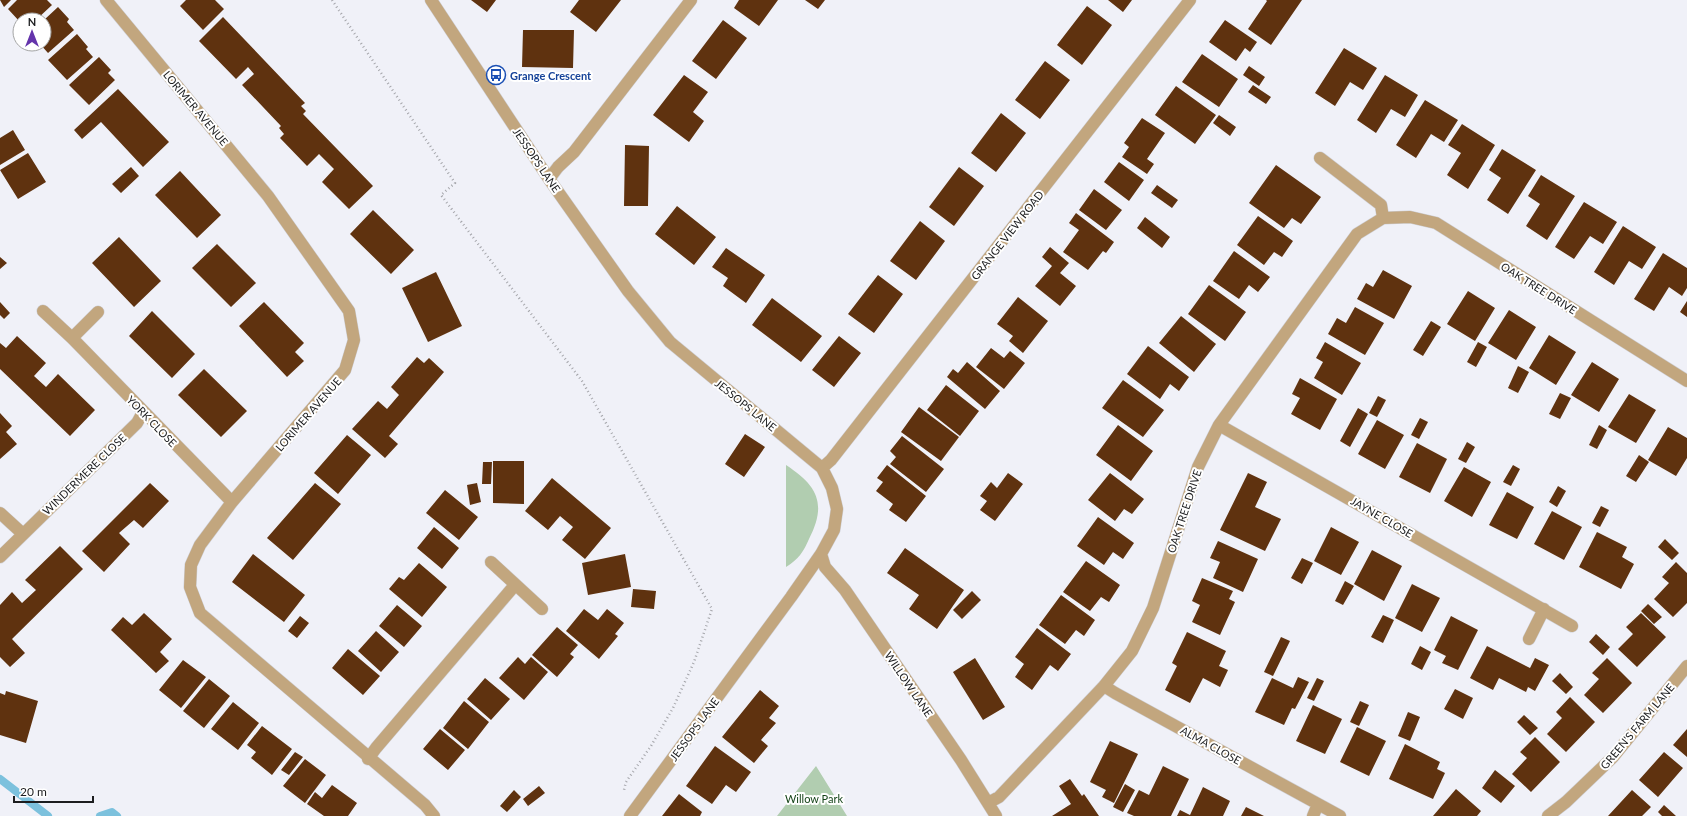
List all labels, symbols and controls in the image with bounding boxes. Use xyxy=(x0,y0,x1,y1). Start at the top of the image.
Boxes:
north arrow xyxy=(12,12,52,52)
text: N xyxy=(28,15,36,28)
bus stop icon: Grange Crescent xyxy=(485,64,507,86)
street label: LORIMER AVENUE xyxy=(161,68,231,148)
place label: Grange Crescent xyxy=(510,69,592,82)
street label: JESSOPS LANE xyxy=(511,125,563,195)
street label: GRANGE VIEW ROAD xyxy=(968,188,1046,282)
street label: OAK TREE DRIVE xyxy=(1499,259,1579,317)
street label: LORIMER AVENUE xyxy=(272,374,344,454)
street label: JESSOPS LANE xyxy=(713,376,779,434)
street label: YORK CLOSE xyxy=(124,393,180,449)
street label: WINDERMERE CLOSE xyxy=(40,431,128,517)
street label: OAK TREE DRIVE xyxy=(1164,468,1204,554)
street label: JAYNE CLOSE xyxy=(1349,494,1415,540)
street label: WILLOW LANE xyxy=(882,649,936,719)
street label: GREEN'S FARM LANE xyxy=(1597,681,1677,771)
street label: JESSOPS LANE xyxy=(667,695,721,763)
street label: ALMA CLOSE xyxy=(1179,723,1243,767)
scale bar xyxy=(14,778,93,804)
text: 20 m xyxy=(20,784,47,799)
park label: Willow Park xyxy=(785,792,843,805)

